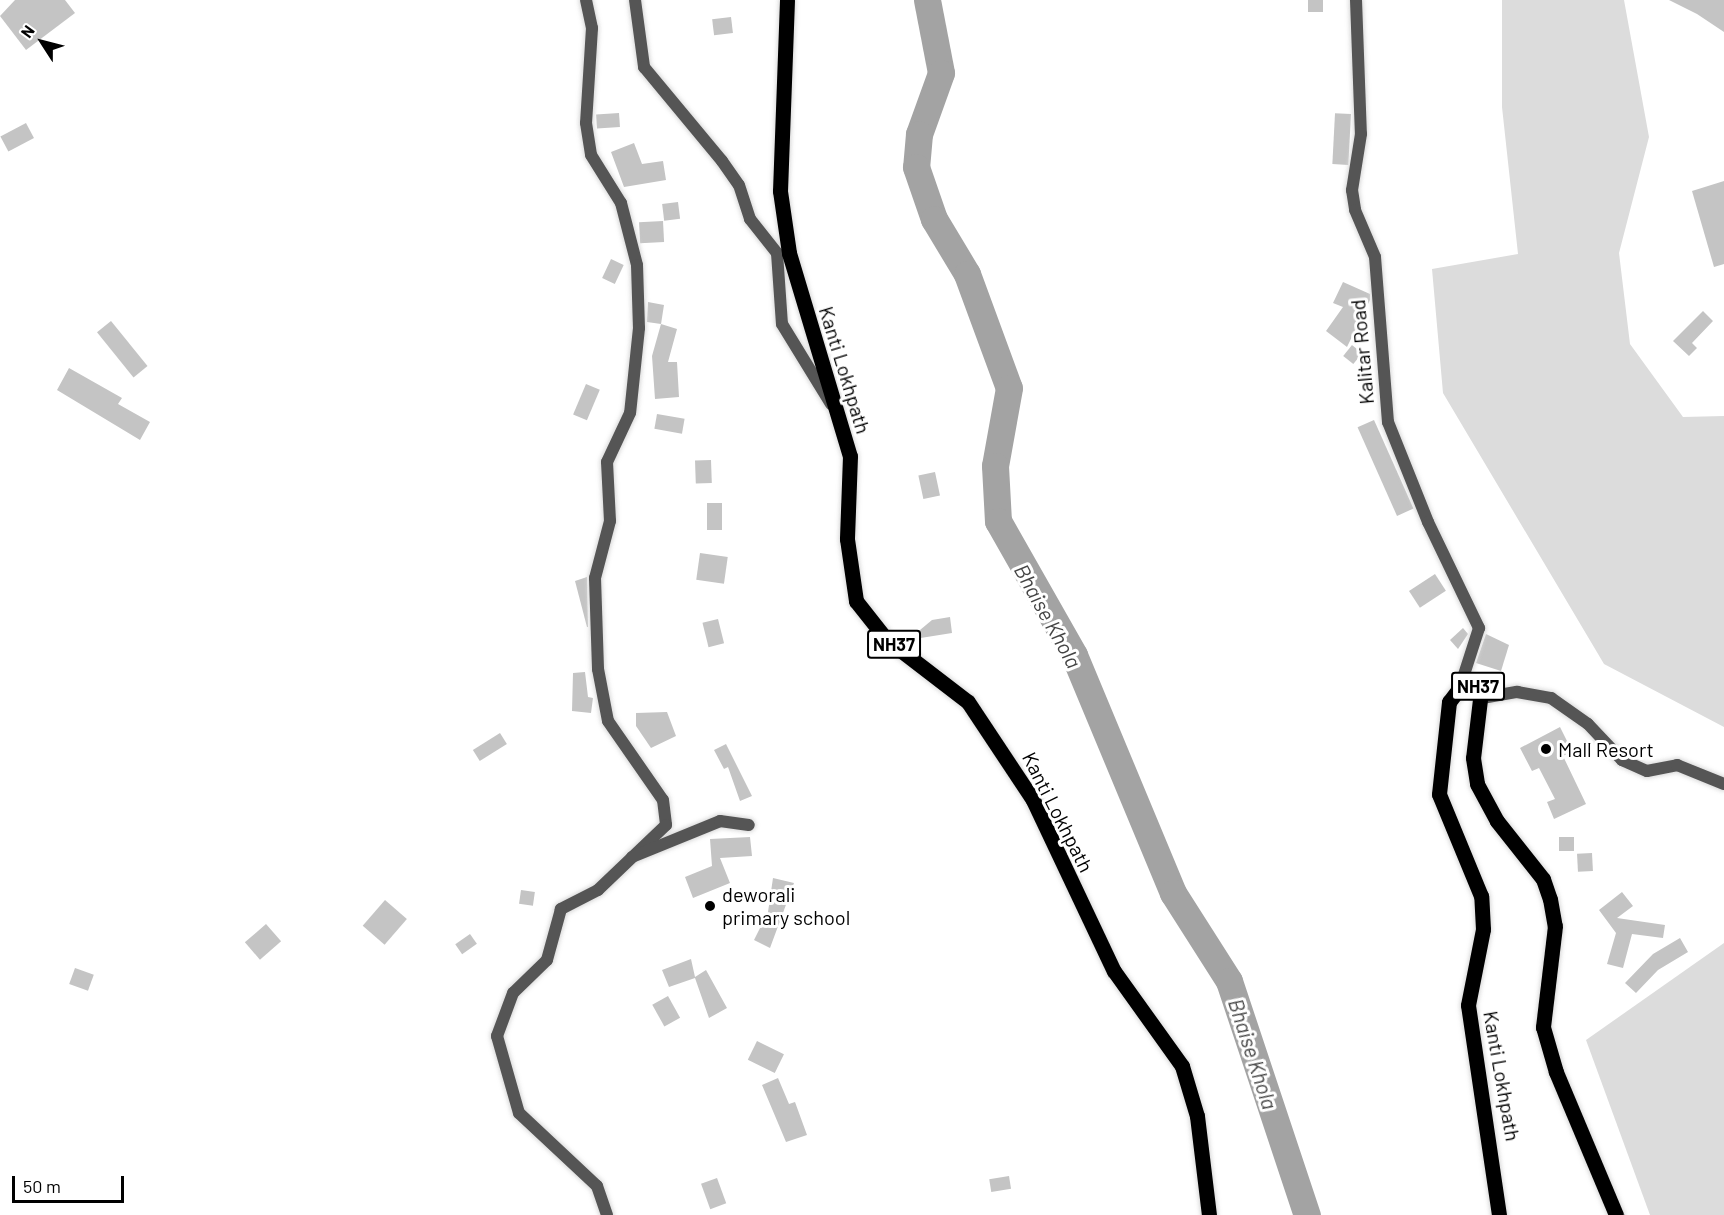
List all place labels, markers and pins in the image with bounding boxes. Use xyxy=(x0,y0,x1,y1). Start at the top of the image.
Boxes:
place label: Mall Resort xyxy=(1558,737,1654,761)
marker: Mall Resort xyxy=(1539,742,1553,756)
place label: deworali primary school xyxy=(722,882,850,929)
marker: deworali primary school xyxy=(703,899,717,913)

